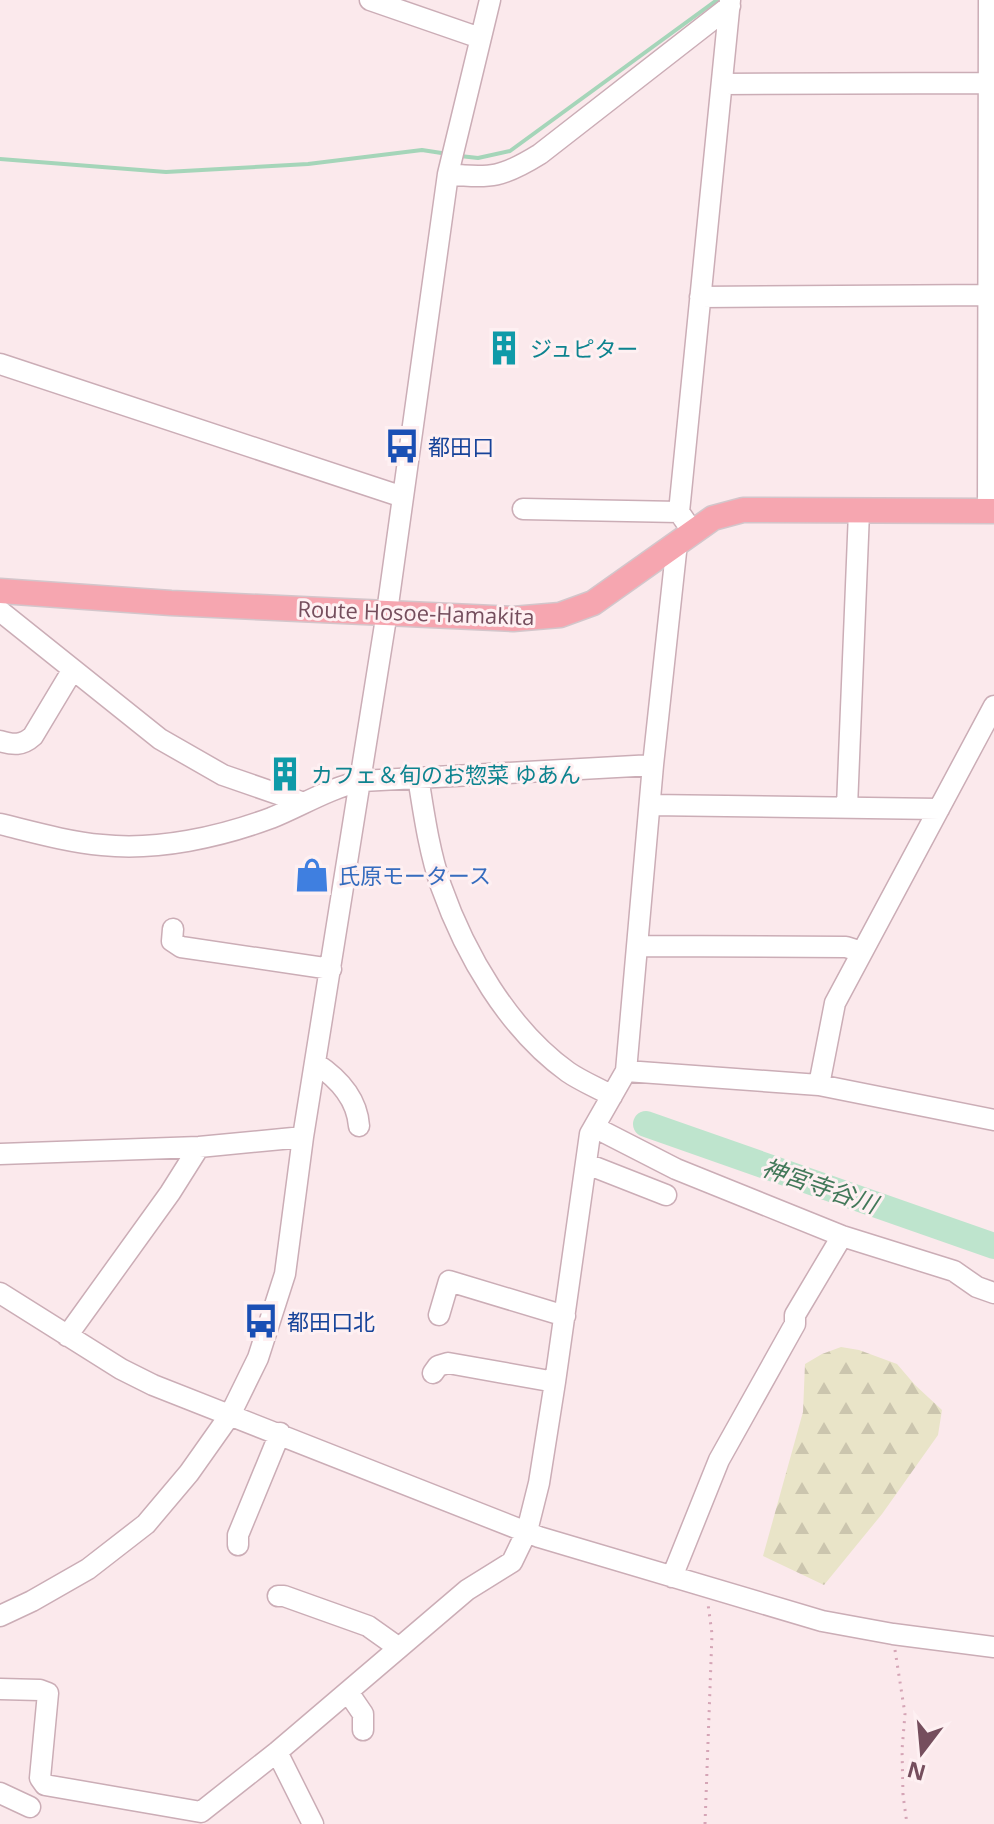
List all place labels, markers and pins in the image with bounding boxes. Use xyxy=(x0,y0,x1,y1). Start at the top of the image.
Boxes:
building icon: ジュピター xyxy=(485,329,523,367)
place label: ジュピター xyxy=(530,333,638,363)
bus stop icon: 都田口 xyxy=(383,427,421,465)
place label: 都田口 xyxy=(428,431,494,461)
building icon: カフェ＆旬のお惣菜 ゆあん xyxy=(266,755,304,793)
place label: カフェ＆旬のお惣菜 ゆあん xyxy=(311,759,581,789)
shop icon: 氏原モータース xyxy=(293,856,331,894)
place label: 氏原モータース xyxy=(338,860,491,890)
bus stop icon: 都田口北 xyxy=(242,1302,280,1340)
place label: 都田口北 xyxy=(287,1306,375,1336)

